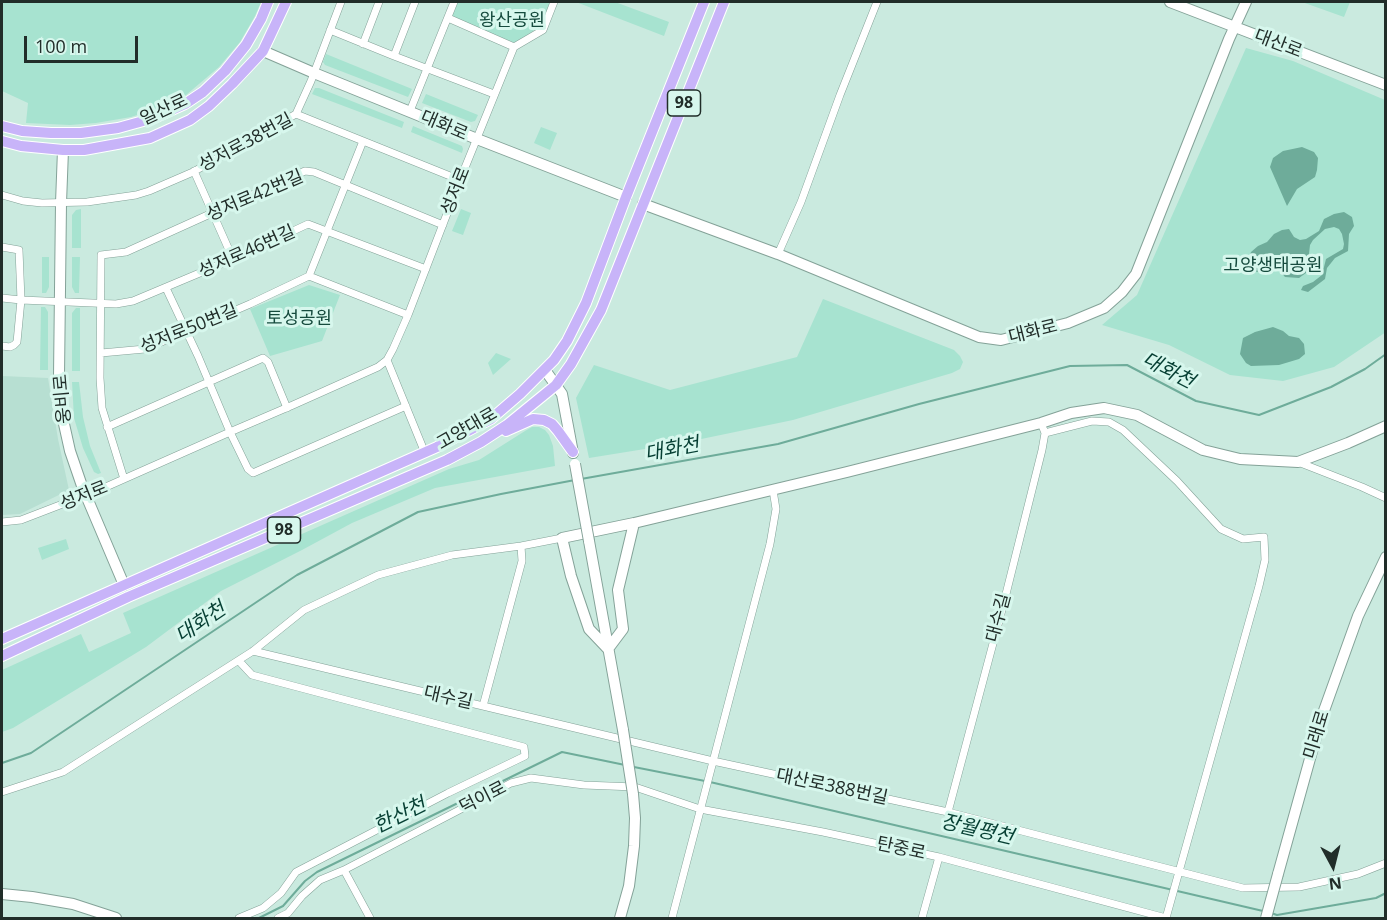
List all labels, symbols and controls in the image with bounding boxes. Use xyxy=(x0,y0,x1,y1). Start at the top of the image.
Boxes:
park label: 왕산공원 xyxy=(479,10,545,32)
scale bar xyxy=(27,24,141,62)
street label: 대산로 xyxy=(1251,25,1305,63)
text: 100 m xyxy=(35,34,87,58)
street label: 일산로 xyxy=(137,90,191,130)
road number: 98 xyxy=(668,90,700,116)
street label: 대화로 xyxy=(417,106,471,146)
street label: 성저로38번길 xyxy=(195,109,297,177)
street label: 성저로 xyxy=(437,164,475,218)
street label: 성저로42번길 xyxy=(203,166,307,226)
street label: 성저로46번길 xyxy=(195,221,299,283)
park label: 고양생태공원 xyxy=(1223,255,1323,277)
street label: 성저로50번길 xyxy=(137,300,241,358)
park label: 토성공원 xyxy=(266,308,332,330)
street label: 대화로 xyxy=(1006,316,1060,348)
water label: 대화천 xyxy=(1138,348,1198,394)
street label: 웅비로 xyxy=(50,373,76,425)
street label: 고양대로 xyxy=(433,403,501,455)
water label: 대화천 xyxy=(643,433,701,467)
street label: 성저로 xyxy=(57,477,111,515)
road number: 98 xyxy=(268,517,300,543)
street label: 대수길 xyxy=(982,591,1016,645)
water label: 대화천 xyxy=(171,598,231,648)
street label: 대수길 xyxy=(421,682,475,714)
street label: 미래로 xyxy=(1299,708,1335,762)
street label: 대산로388번길 xyxy=(774,765,890,809)
street label: 덕이로 xyxy=(456,777,510,819)
water label: 한산천 xyxy=(370,793,430,839)
water label: 장월평천 xyxy=(938,810,1016,850)
street label: 탄중로 xyxy=(874,833,928,865)
north arrow xyxy=(1303,836,1363,896)
text: N xyxy=(1327,872,1343,896)

